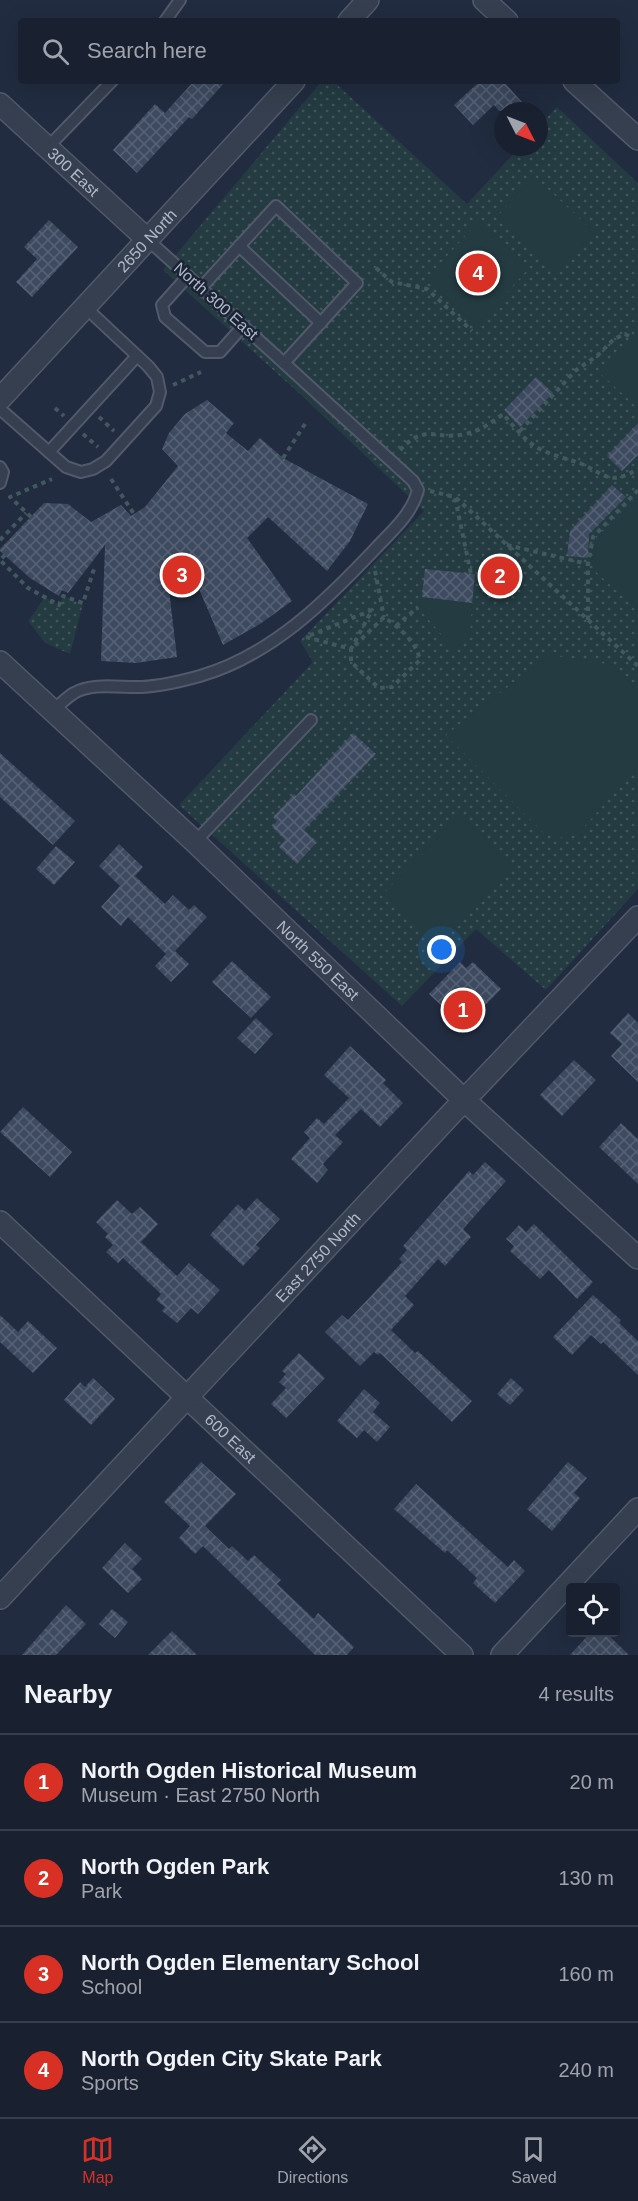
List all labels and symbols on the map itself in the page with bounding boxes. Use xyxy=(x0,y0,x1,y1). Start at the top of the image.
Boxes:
north arrow xyxy=(494,102,548,156)
street label: 300 East xyxy=(45,144,103,200)
street label: 2650 North xyxy=(113,206,180,275)
pin: 4 xyxy=(458,250,498,296)
street label: North 300 East xyxy=(171,259,262,343)
pin: 3 xyxy=(162,552,201,598)
pin: 2 xyxy=(480,554,520,598)
street label: North 550 East xyxy=(274,917,363,1004)
your location xyxy=(427,935,456,964)
pin: 1 xyxy=(444,988,482,1032)
street label: East 2750 North xyxy=(272,1209,363,1305)
street label: 600 East xyxy=(202,1410,260,1466)

